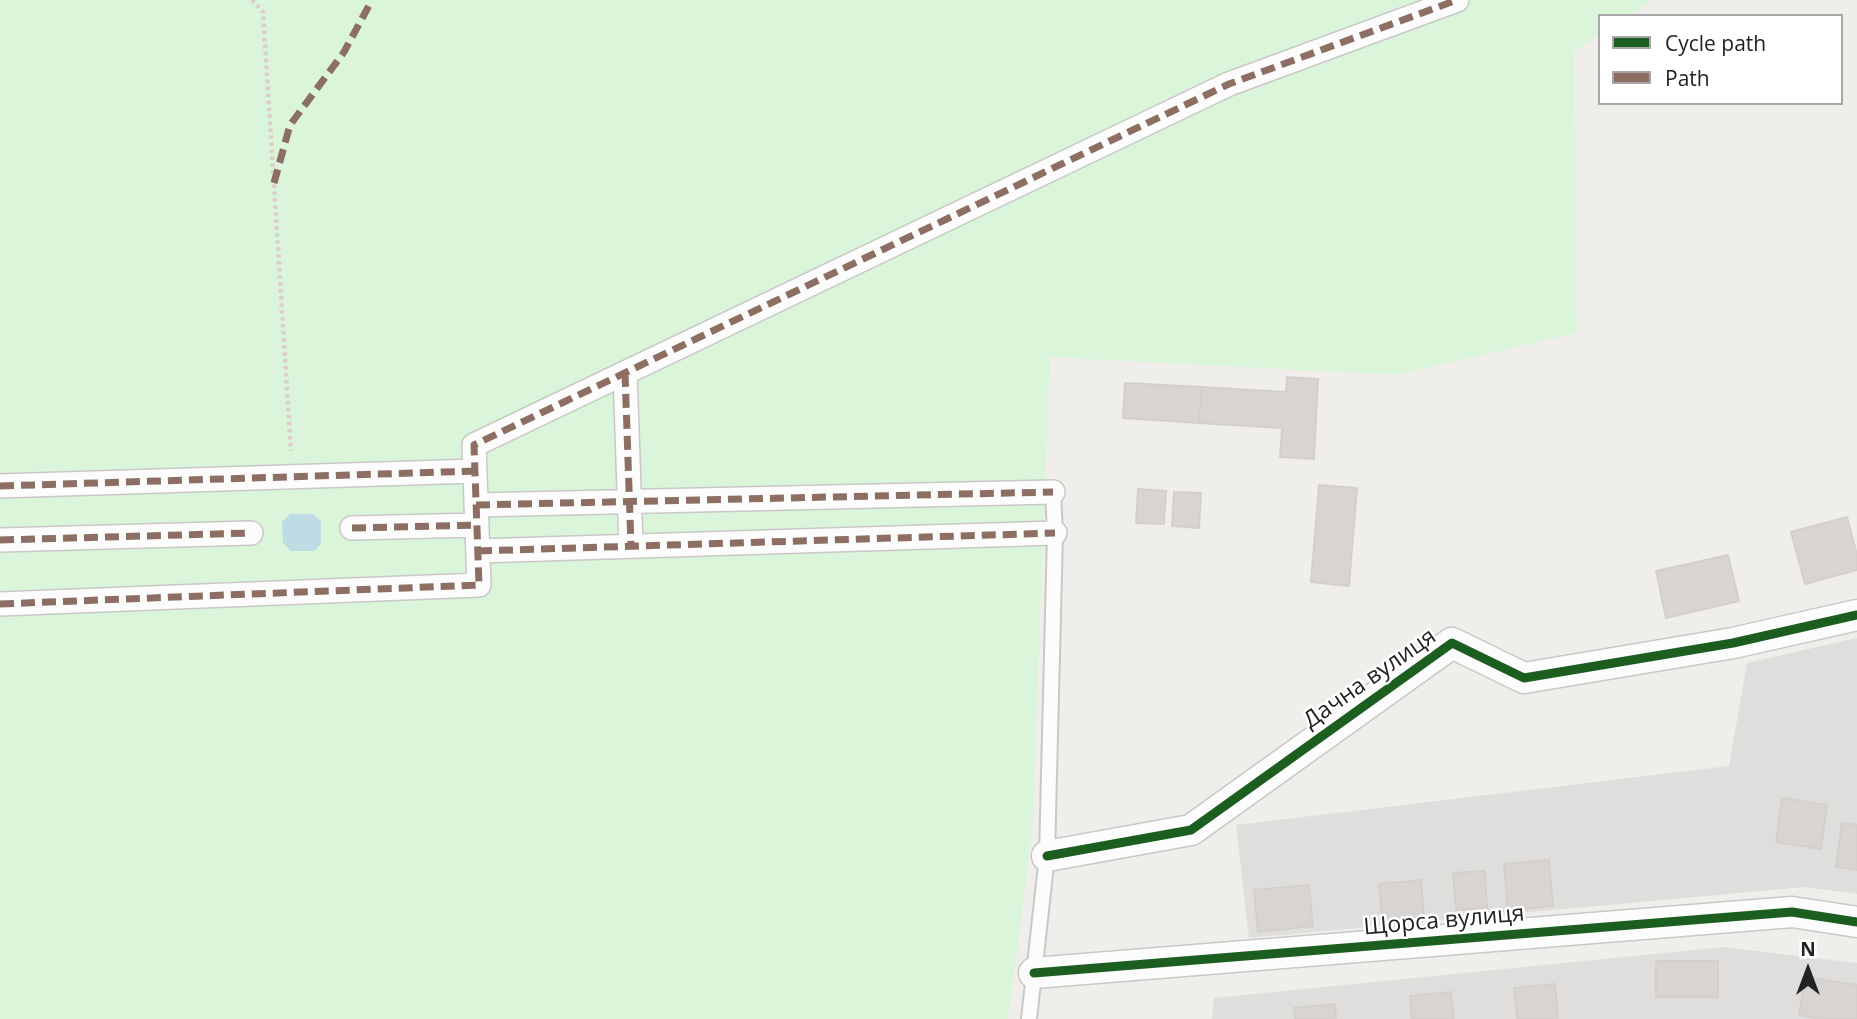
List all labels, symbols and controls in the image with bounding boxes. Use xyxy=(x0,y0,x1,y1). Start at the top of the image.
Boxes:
legend xyxy=(1598,14,1843,105)
text: Cycle path xyxy=(1665,29,1766,57)
text: Path xyxy=(1665,64,1710,92)
street label: Дачна вулиця xyxy=(1298,623,1442,735)
street label: Щорса вулиця xyxy=(1363,900,1525,942)
north arrow xyxy=(1773,935,1843,1005)
text: N xyxy=(1800,936,1816,962)

